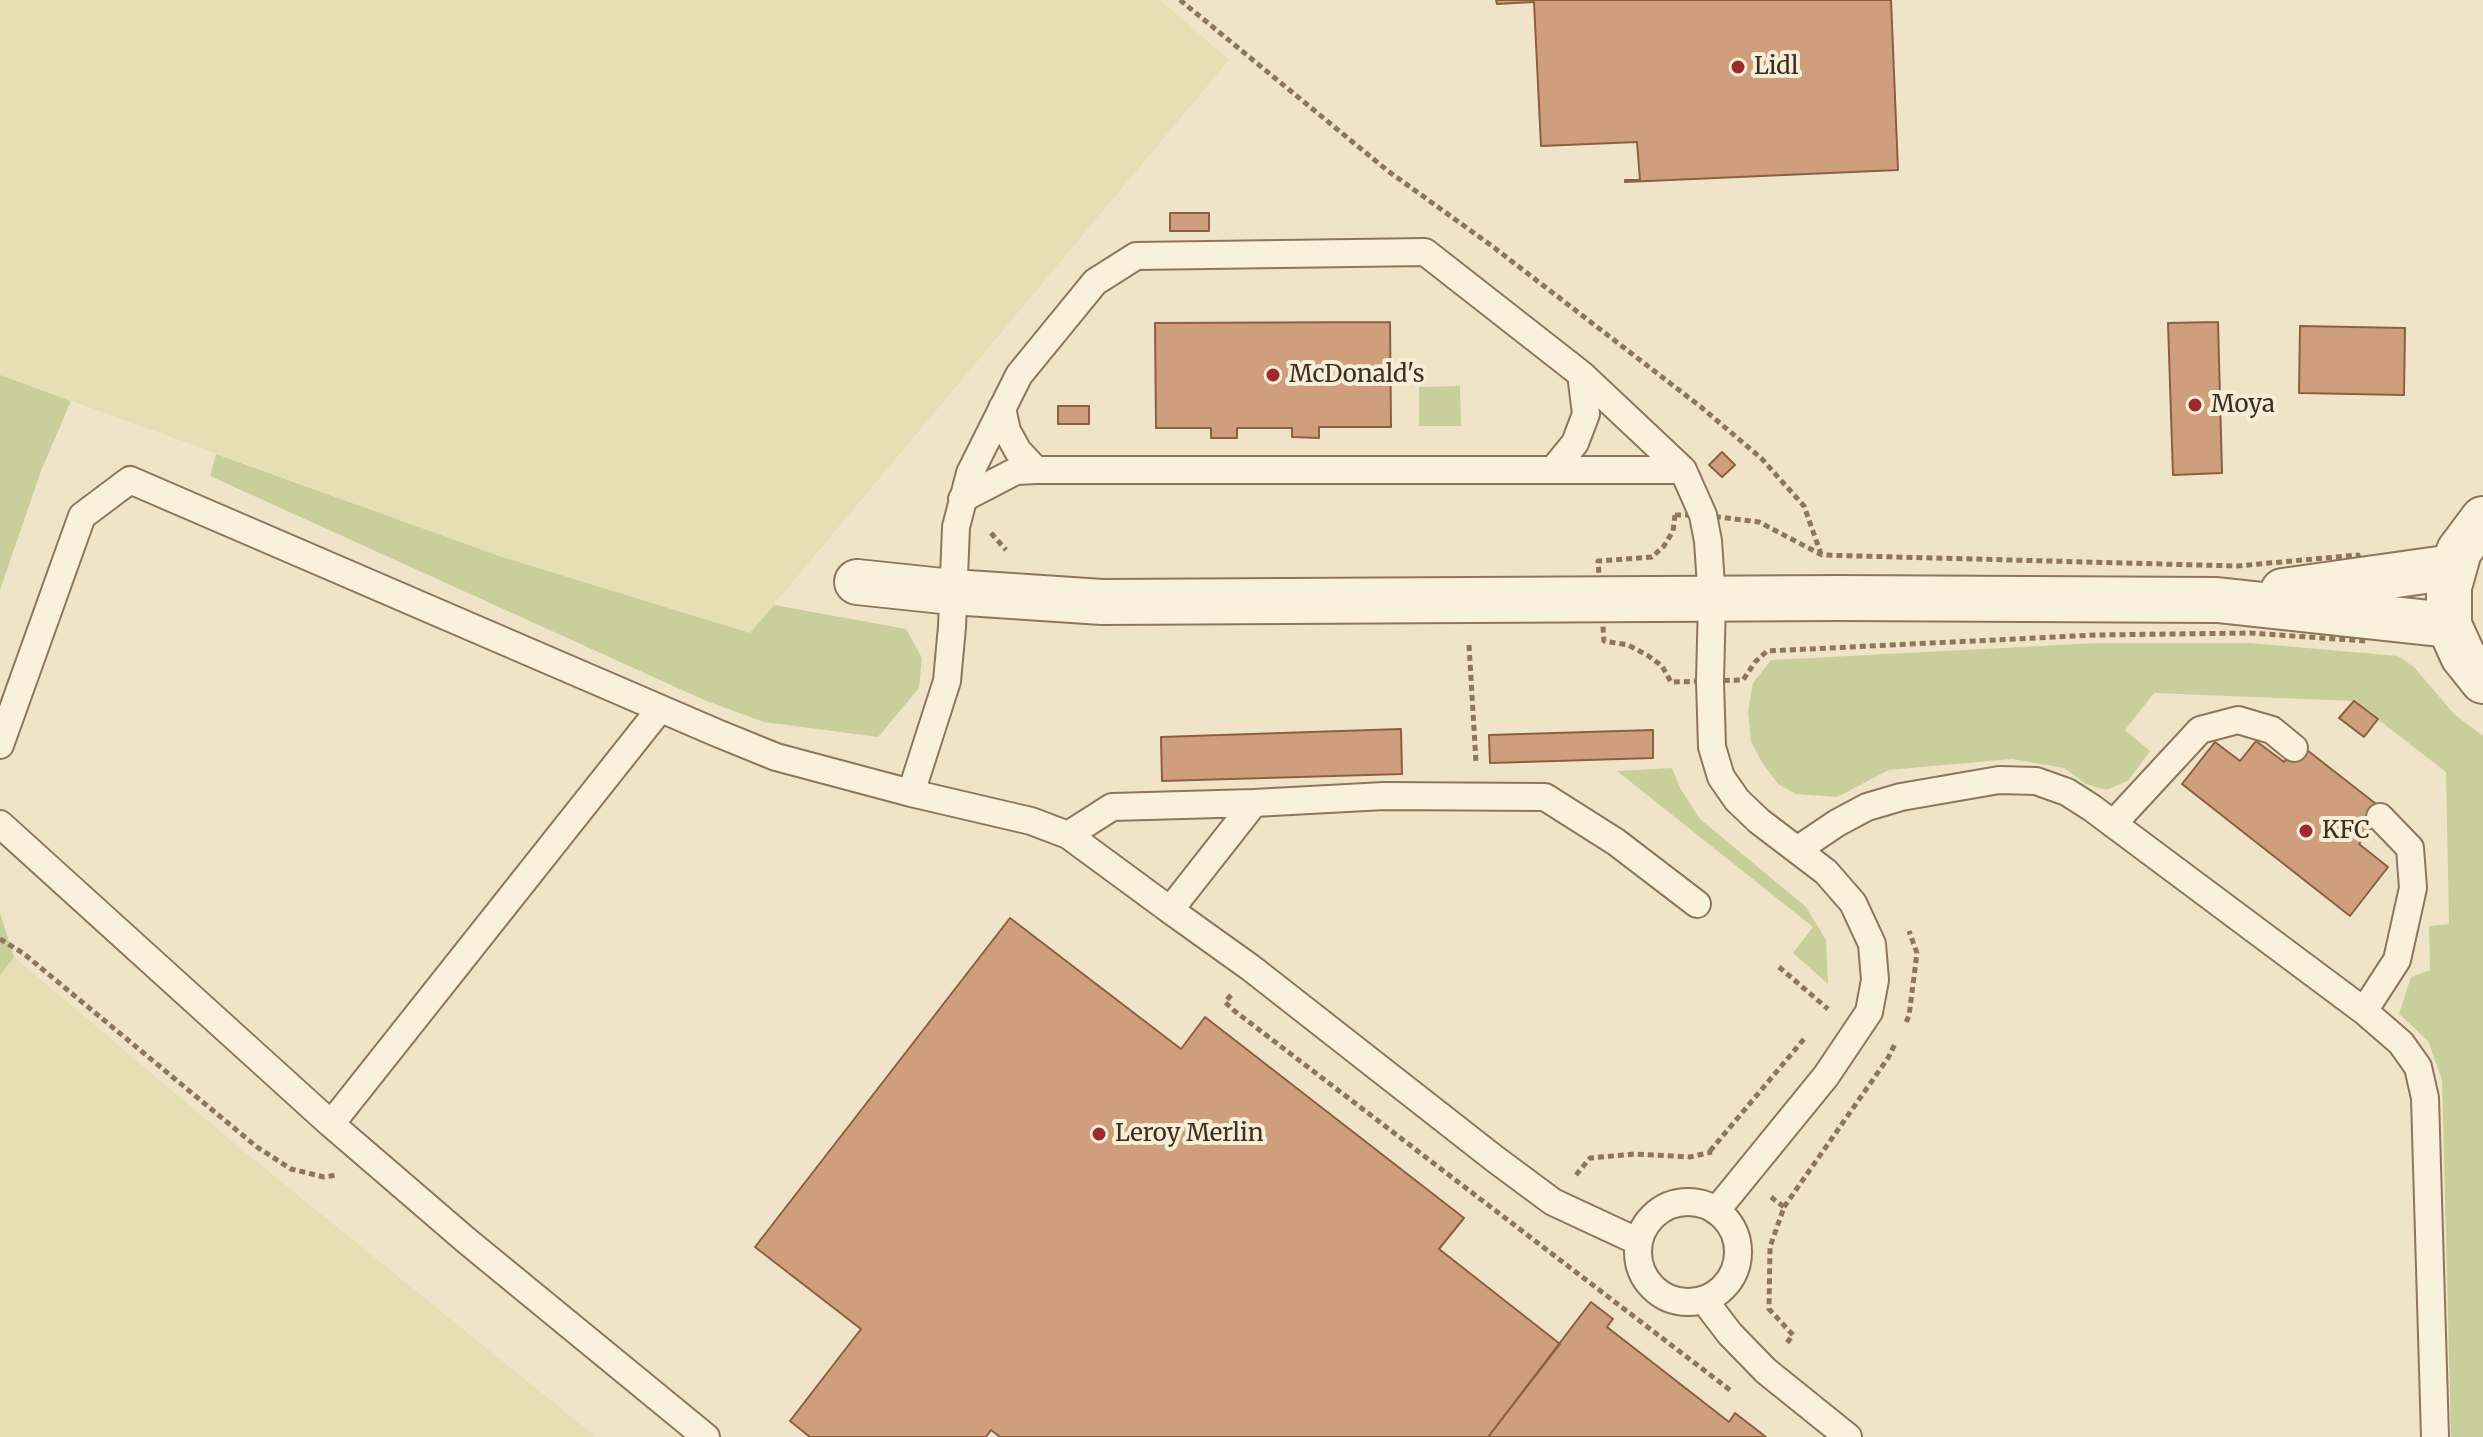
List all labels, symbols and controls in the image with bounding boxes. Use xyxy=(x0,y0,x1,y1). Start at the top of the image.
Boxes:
place label: Lidl xyxy=(1754,53,1798,81)
marker: Lidl xyxy=(1729,58,1747,76)
place label: McDonald's xyxy=(1289,361,1424,389)
marker: McDonald's xyxy=(1264,366,1282,384)
place label: Moya xyxy=(2211,391,2275,419)
marker: Moya xyxy=(2186,396,2204,414)
place label: KFC xyxy=(2322,817,2370,845)
marker: KFC xyxy=(2297,822,2315,840)
place label: Leroy Merlin xyxy=(1115,1120,1264,1148)
marker: Leroy Merlin xyxy=(1090,1125,1108,1143)

